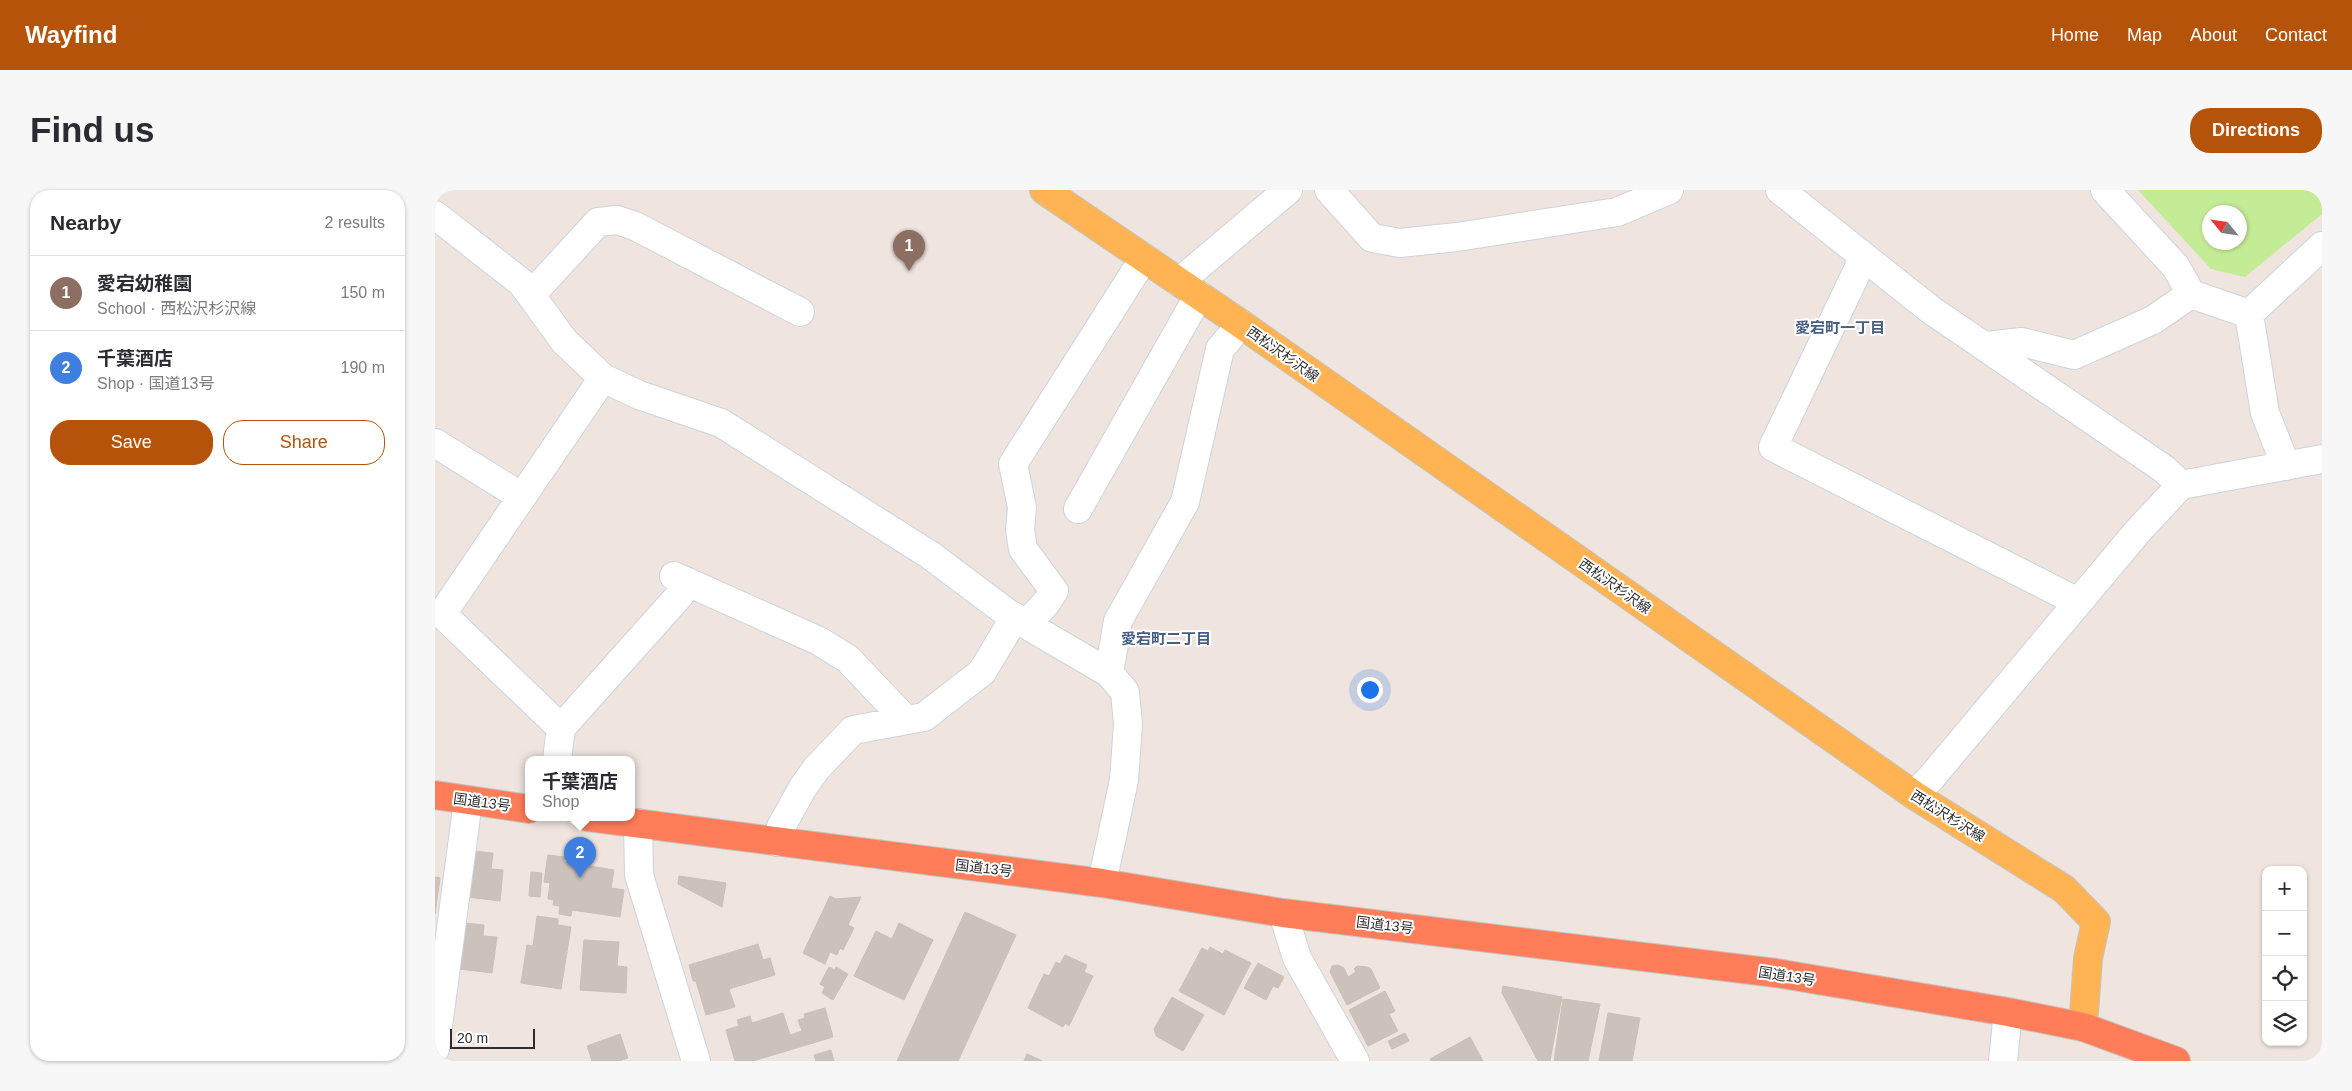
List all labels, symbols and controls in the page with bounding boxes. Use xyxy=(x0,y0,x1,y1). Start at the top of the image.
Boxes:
text: Wayfind xyxy=(25,21,117,48)
text: Home xyxy=(2051,25,2099,45)
text: Map xyxy=(2127,25,2162,45)
text: About xyxy=(2190,25,2237,45)
text: Contact xyxy=(2265,25,2327,45)
button: Directions xyxy=(2190,108,2322,153)
text: Find us xyxy=(30,110,154,149)
north arrow xyxy=(2202,205,2247,250)
text: Nearby xyxy=(50,211,121,234)
text: 2 results xyxy=(325,214,385,231)
pin: 1 xyxy=(893,230,925,271)
text: 愛宕幼稚園 xyxy=(97,273,192,294)
text: 1 xyxy=(62,284,70,301)
text: 150 m xyxy=(341,284,385,301)
text: School · 西松沢杉沢線 xyxy=(97,300,256,317)
district label: 愛宕町一丁目 xyxy=(1795,319,1885,336)
street label: 西松沢杉沢線 xyxy=(1244,323,1322,385)
text: 千葉酒店 xyxy=(97,348,173,369)
text: 2 xyxy=(62,359,70,376)
text: 190 m xyxy=(341,359,385,376)
text: Shop · 国道13号 xyxy=(97,375,214,392)
button: Save xyxy=(50,420,213,465)
button: Share xyxy=(223,420,385,465)
street label: 西松沢杉沢線 xyxy=(1576,555,1654,617)
district label: 愛宕町二丁目 xyxy=(1121,630,1211,647)
your location xyxy=(1357,677,1383,703)
popup xyxy=(525,756,635,821)
text: 千葉酒店 xyxy=(542,771,618,792)
street label: 西松沢杉沢線 xyxy=(1908,787,1988,845)
street label: 国道13号 xyxy=(452,790,512,814)
text: Shop xyxy=(542,793,579,810)
pin: 2 xyxy=(564,837,596,878)
street label: 国道13号 xyxy=(954,857,1014,879)
map controls xyxy=(2262,866,2307,1046)
button: + xyxy=(2262,866,2307,911)
button: − xyxy=(2262,911,2307,956)
street label: 国道13号 xyxy=(1355,914,1415,936)
button: locate xyxy=(2262,956,2307,1001)
street label: 国道13号 xyxy=(1757,964,1817,988)
button: layers xyxy=(2262,1001,2307,1046)
scale bar xyxy=(450,1026,535,1049)
text: 20 m xyxy=(457,1030,488,1046)

